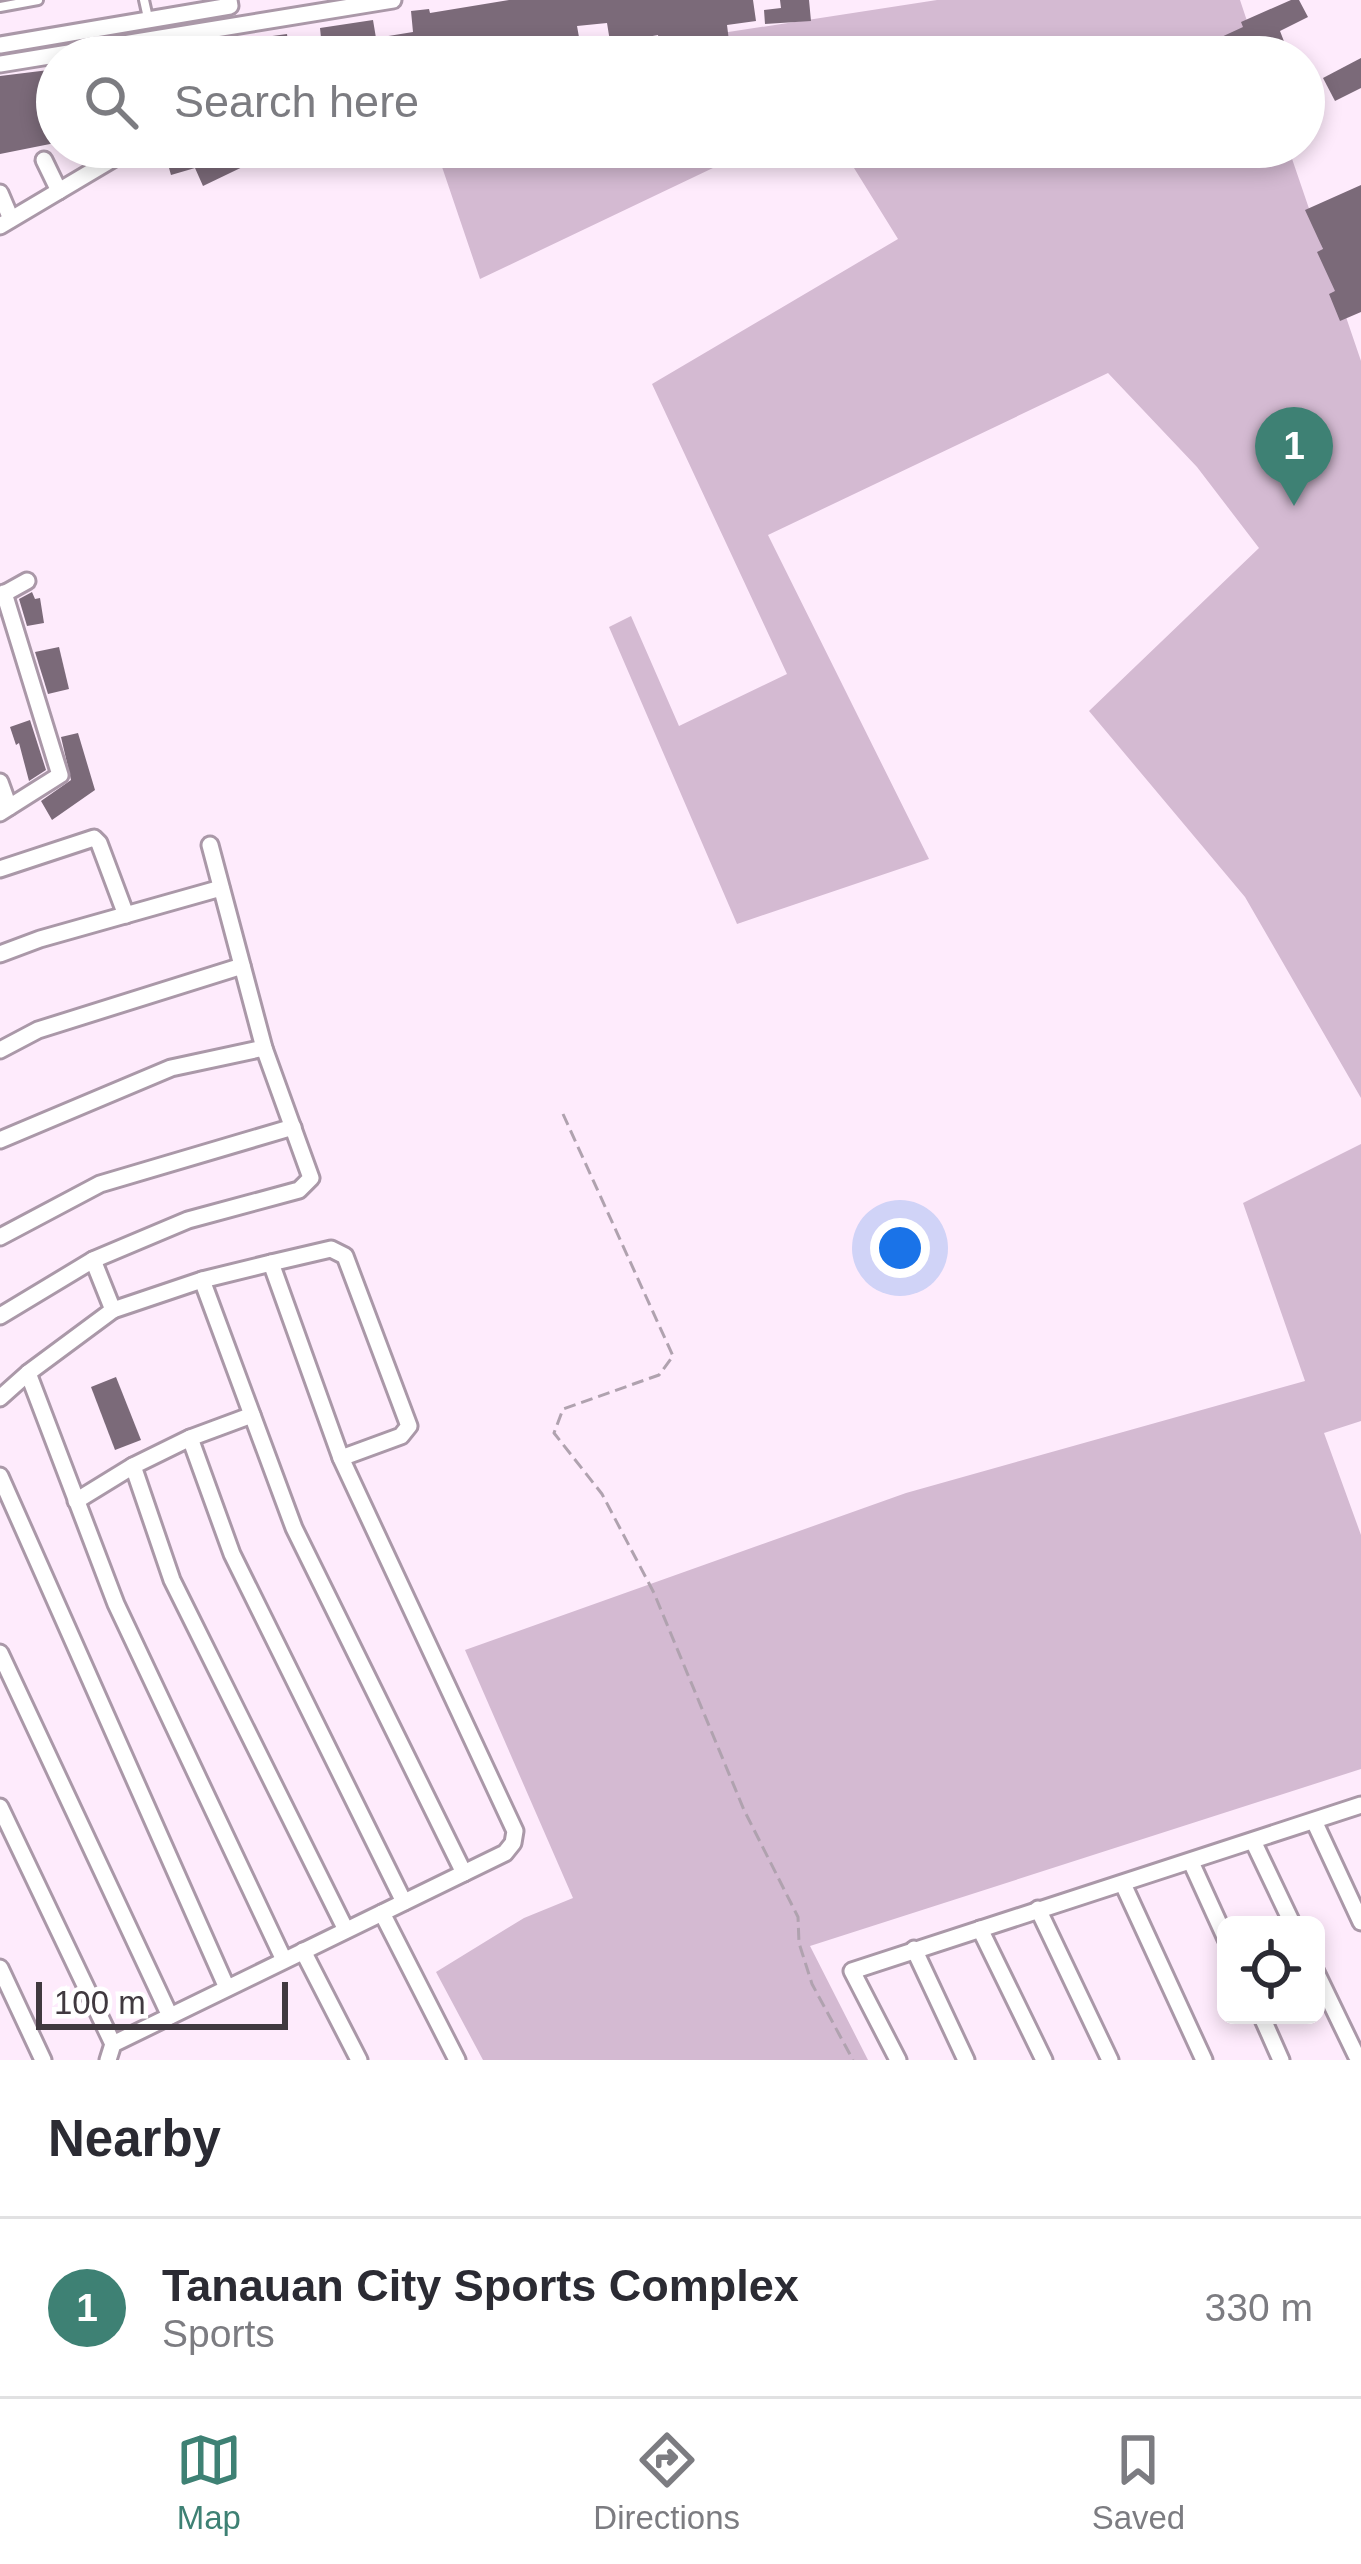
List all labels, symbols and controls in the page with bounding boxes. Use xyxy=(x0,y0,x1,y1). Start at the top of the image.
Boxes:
search box xyxy=(36,36,1325,168)
icon: search xyxy=(78,69,144,135)
text: Search here xyxy=(174,76,419,127)
pin: 1 xyxy=(1255,407,1333,506)
your location xyxy=(870,1218,930,1278)
map controls xyxy=(1217,1916,1325,2024)
button: locate xyxy=(1217,1916,1325,2024)
scale bar xyxy=(36,1976,288,2029)
text: 100 m xyxy=(54,1984,146,2021)
text: Nearby xyxy=(48,2110,221,2167)
text: Tanauan City Sports Complex xyxy=(162,2260,799,2311)
text: 1 xyxy=(76,2286,98,2329)
text: 330 m xyxy=(1205,2286,1313,2329)
text: Sports xyxy=(162,2312,275,2355)
tab: Map xyxy=(176,2427,242,2537)
tab: Directions xyxy=(593,2427,740,2537)
tab: Saved xyxy=(1092,2427,1185,2537)

